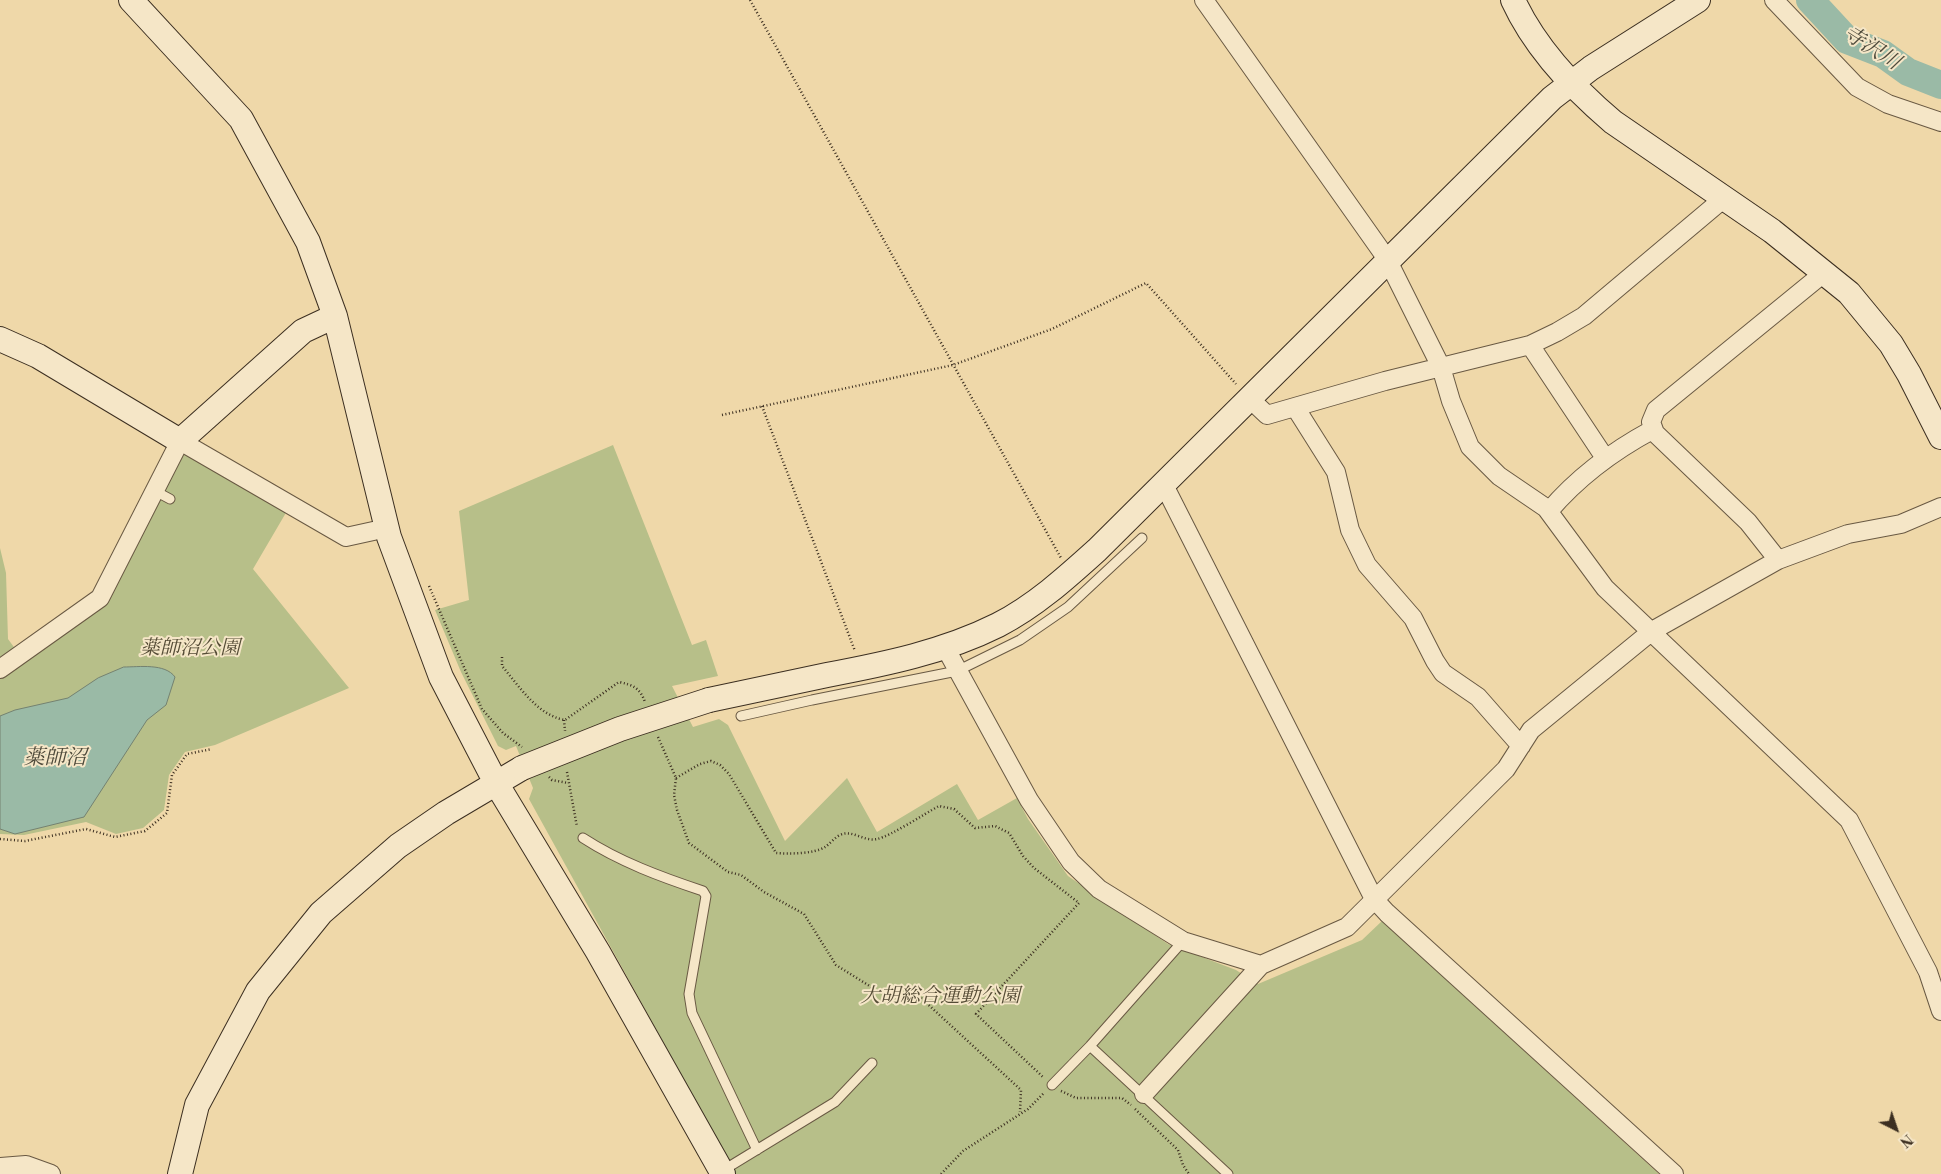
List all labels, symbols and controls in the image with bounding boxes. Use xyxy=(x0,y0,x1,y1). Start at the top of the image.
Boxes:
water label: 寺沢川 xyxy=(1838,22,1904,76)
park label: 薬師沼公園 xyxy=(140,637,240,661)
water label: 薬師沼 xyxy=(24,746,86,772)
park label: 大胡総合運動公園 xyxy=(860,985,1020,1009)
north arrow xyxy=(1871,1104,1921,1154)
text: N xyxy=(1896,1130,1916,1151)

